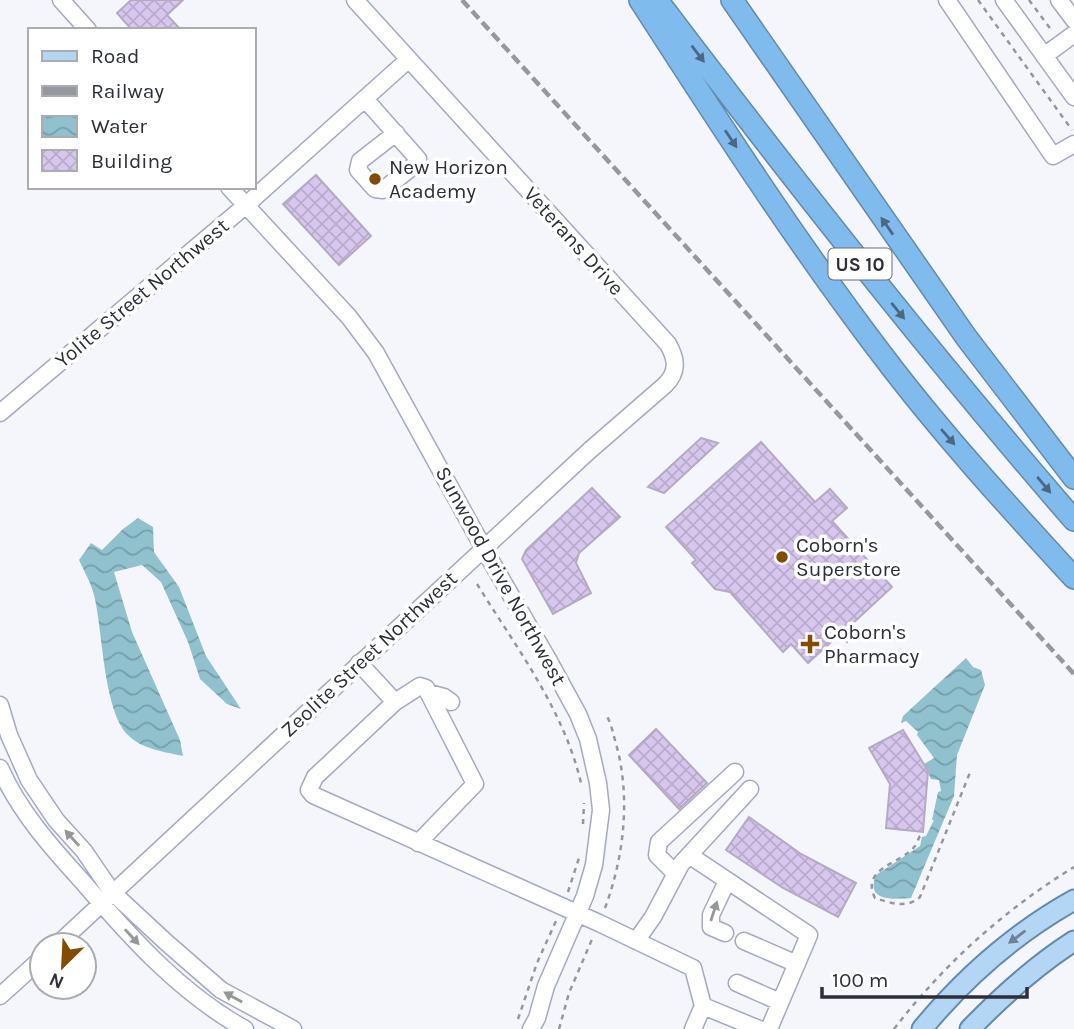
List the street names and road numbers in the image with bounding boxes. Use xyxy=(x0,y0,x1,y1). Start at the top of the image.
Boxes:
street label: Veterans Drive xyxy=(519,182,629,300)
street label: Yolite Street Northwest xyxy=(50,213,234,373)
road number: US 10 xyxy=(828,248,892,280)
street label: Sunwood Drive Northwest xyxy=(431,462,571,690)
street label: Zeolite Street Northwest xyxy=(276,566,462,742)

